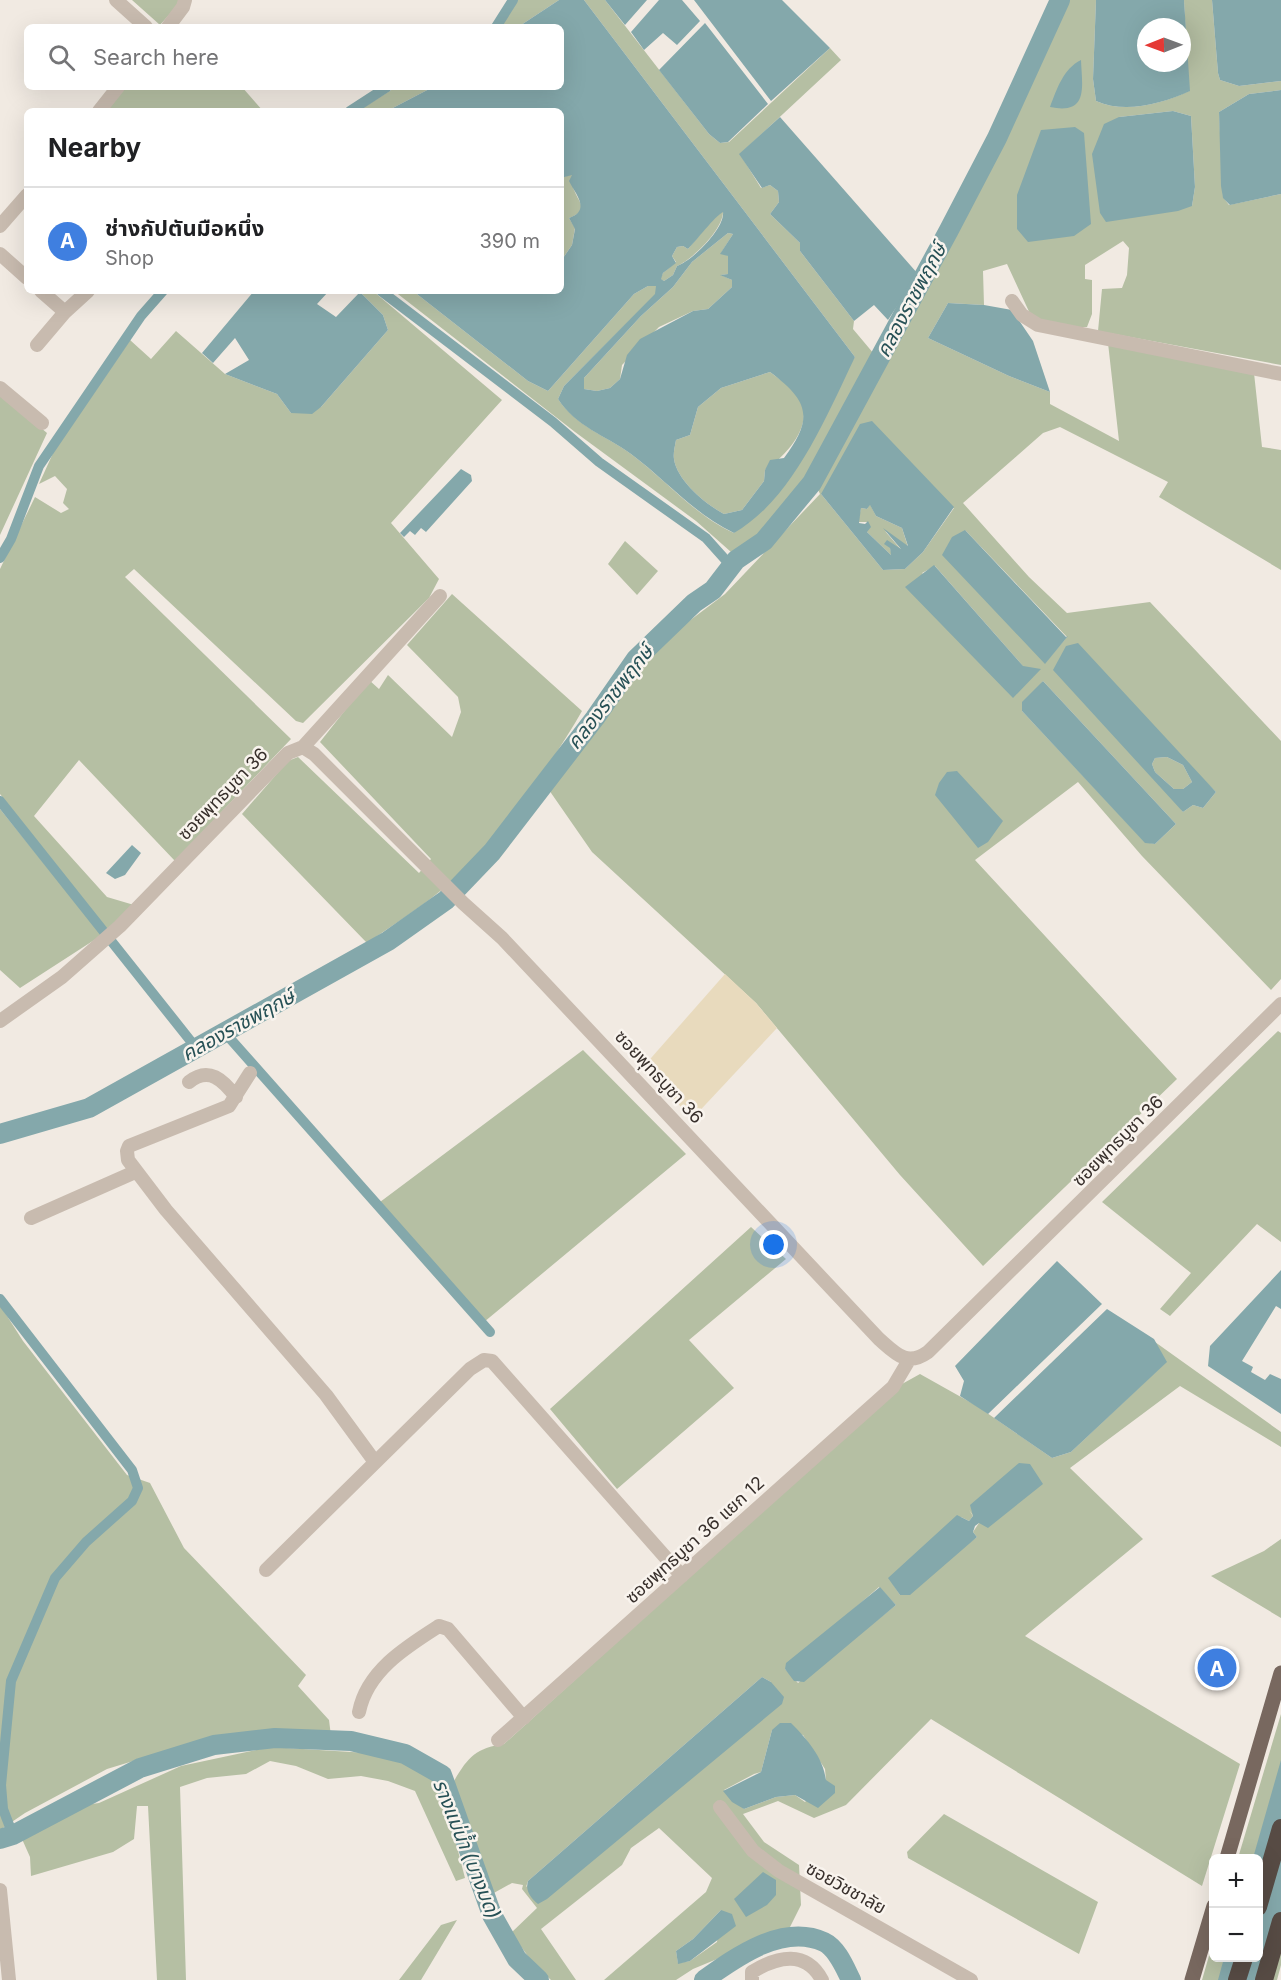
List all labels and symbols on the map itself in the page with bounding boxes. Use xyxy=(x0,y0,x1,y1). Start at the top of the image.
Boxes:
north arrow xyxy=(1137,18,1191,72)
water label: คลองราชพฤกษ์ xyxy=(871,236,953,361)
water label: คลองราชพฤกษ์ xyxy=(562,637,660,754)
street label: ซอยพุทธบูชา 36 xyxy=(174,743,273,845)
water label: คลองราชพฤกษ์ xyxy=(177,982,302,1066)
street label: ซอยพุทธบูชา 36 xyxy=(609,1026,708,1129)
street label: ซอยพุทธบูชา 36 xyxy=(1068,1091,1169,1192)
your location xyxy=(759,1230,788,1259)
street label: ซอยพุทธบูชา 36 แยก 12 xyxy=(621,1472,770,1609)
pin: A xyxy=(1198,1646,1236,1690)
water label: รางแม่น้ำ (บางมด) xyxy=(428,1775,508,1922)
street label: ซอยวิชชาลัย xyxy=(803,1857,890,1918)

